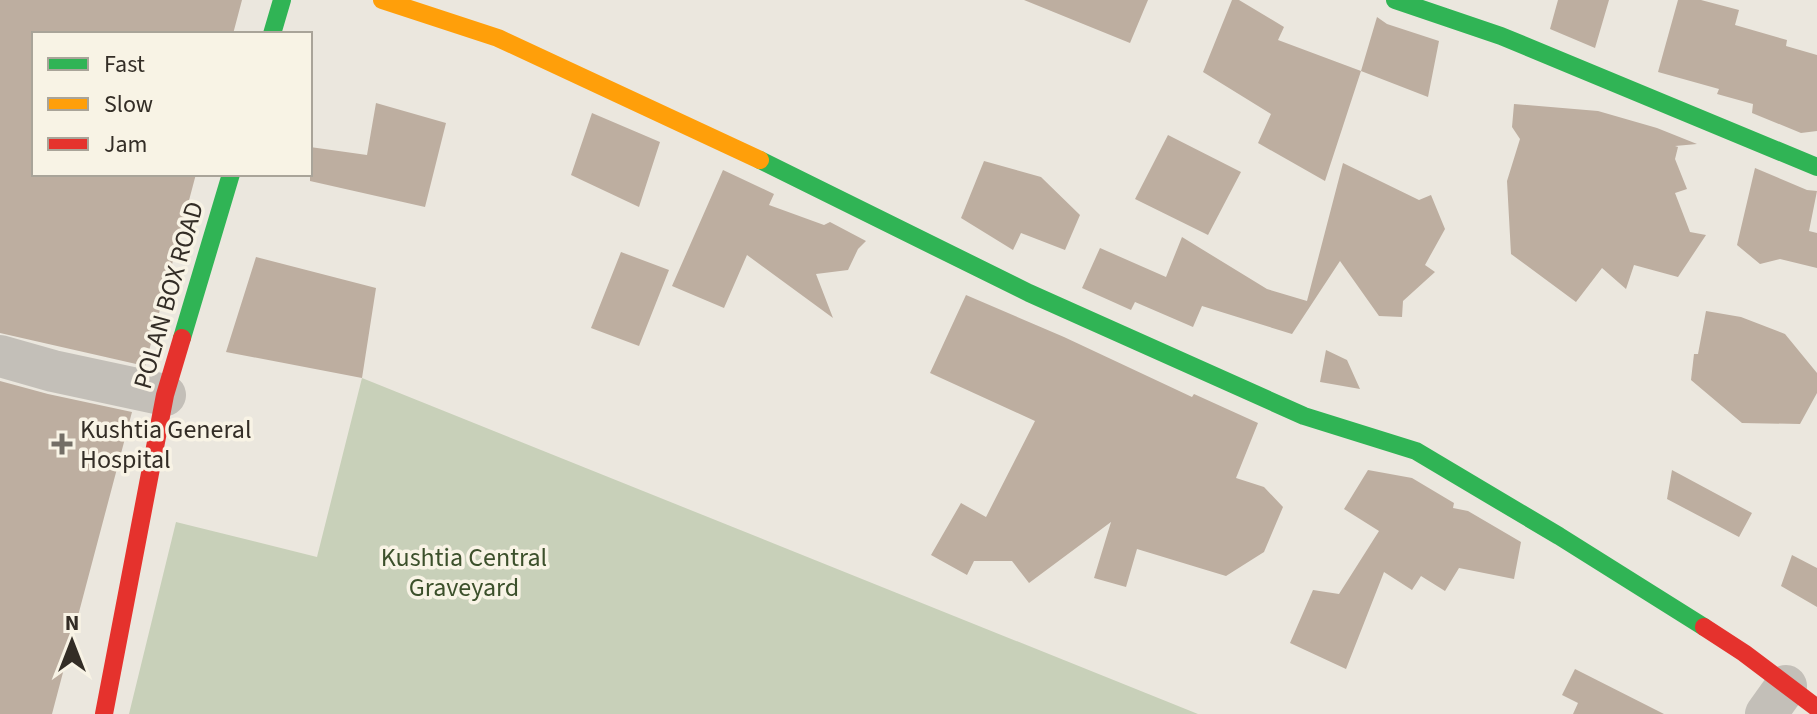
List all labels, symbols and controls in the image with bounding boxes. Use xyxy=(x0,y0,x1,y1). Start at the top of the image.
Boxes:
legend xyxy=(32,32,312,176)
text: Fast xyxy=(104,47,145,82)
text: Slow xyxy=(104,87,153,122)
text: Jam xyxy=(104,127,148,162)
street label: POLAN BOX ROAD xyxy=(124,197,213,393)
place label: Kushtia General Hospital xyxy=(80,411,252,478)
marker: Kushtia General Hospital xyxy=(51,433,73,455)
park label: Kushtia Central Graveyard xyxy=(381,539,547,606)
north arrow xyxy=(32,602,112,682)
text: N xyxy=(65,607,79,639)

